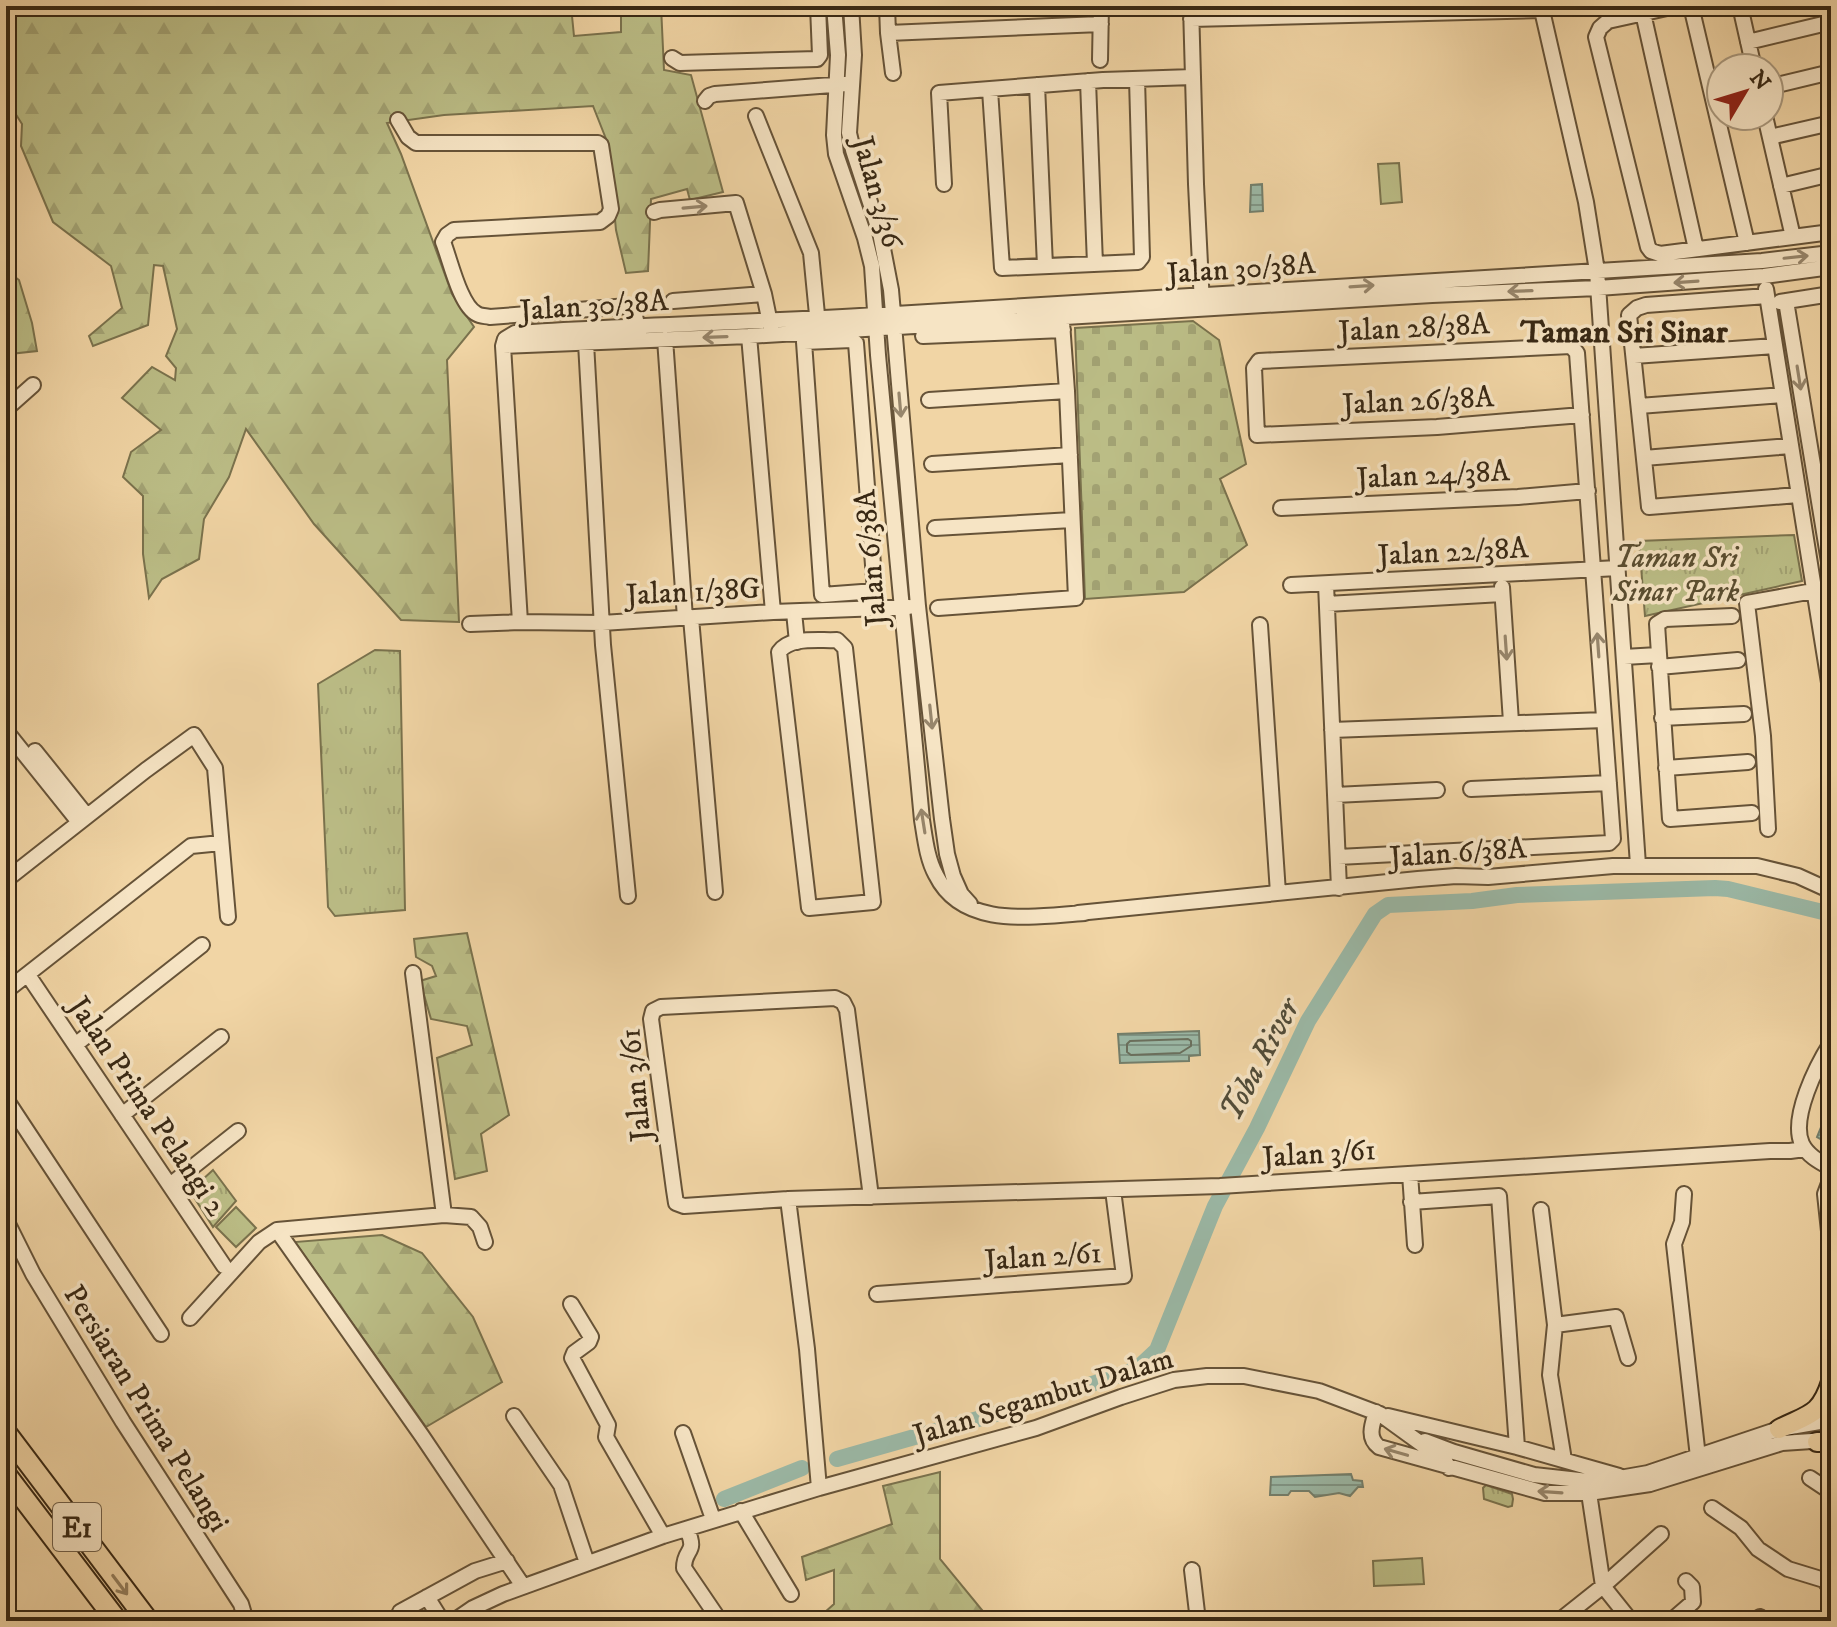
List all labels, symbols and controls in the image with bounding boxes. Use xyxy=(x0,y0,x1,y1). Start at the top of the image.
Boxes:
north arrow xyxy=(1705,52,1785,132)
text: N xyxy=(1743,65,1776,96)
street label: Jalan 3/36 xyxy=(842,130,910,254)
one-way arrow xyxy=(681,199,708,214)
street label: Jalan 30/38A xyxy=(1163,246,1317,293)
one-way arrow xyxy=(1783,249,1808,264)
one-way arrow xyxy=(1673,275,1700,290)
one-way arrow xyxy=(1348,278,1375,293)
street label: Jalan 30/38A xyxy=(516,283,670,330)
one-way arrow xyxy=(1507,284,1534,299)
street label: Jalan 28/38A xyxy=(1335,306,1491,351)
district label: Taman Sri Sinar xyxy=(1519,313,1729,353)
one-way arrow xyxy=(702,329,729,344)
one-way arrow xyxy=(1792,365,1807,390)
street label: Jalan 26/38A xyxy=(1338,379,1496,424)
one-way arrow xyxy=(893,391,908,418)
street label: Jalan 24/38A xyxy=(1353,453,1512,498)
street label: Jalan 6/38A xyxy=(847,487,896,631)
street label: Jalan 22/38A xyxy=(1374,530,1530,575)
park label: Taman Sri Sinar Park xyxy=(1612,540,1740,611)
street label: Jalan 1/38G xyxy=(622,571,761,615)
one-way arrow xyxy=(1590,632,1605,659)
one-way arrow xyxy=(1499,634,1514,661)
one-way arrow xyxy=(924,703,939,730)
one-way arrow xyxy=(915,809,930,835)
street label: Jalan 6/38A xyxy=(1385,830,1529,877)
street label: Jalan Prima Pelangi 2 xyxy=(58,988,234,1224)
water label: Toba River xyxy=(1212,990,1311,1128)
street label: Jalan 3/61 xyxy=(612,1026,661,1146)
street label: Jalan 3/61 xyxy=(1258,1132,1377,1177)
street label: Jalan 2/61 xyxy=(980,1235,1103,1280)
street label: Persiaran Prima Pelangi xyxy=(55,1278,237,1539)
street label: Jalan Segambut Dalam xyxy=(906,1340,1178,1455)
one-way arrow xyxy=(1383,1444,1409,1459)
one-way arrow xyxy=(1537,1484,1564,1499)
road number: E1 xyxy=(53,1503,101,1551)
one-way arrow xyxy=(112,1573,129,1595)

